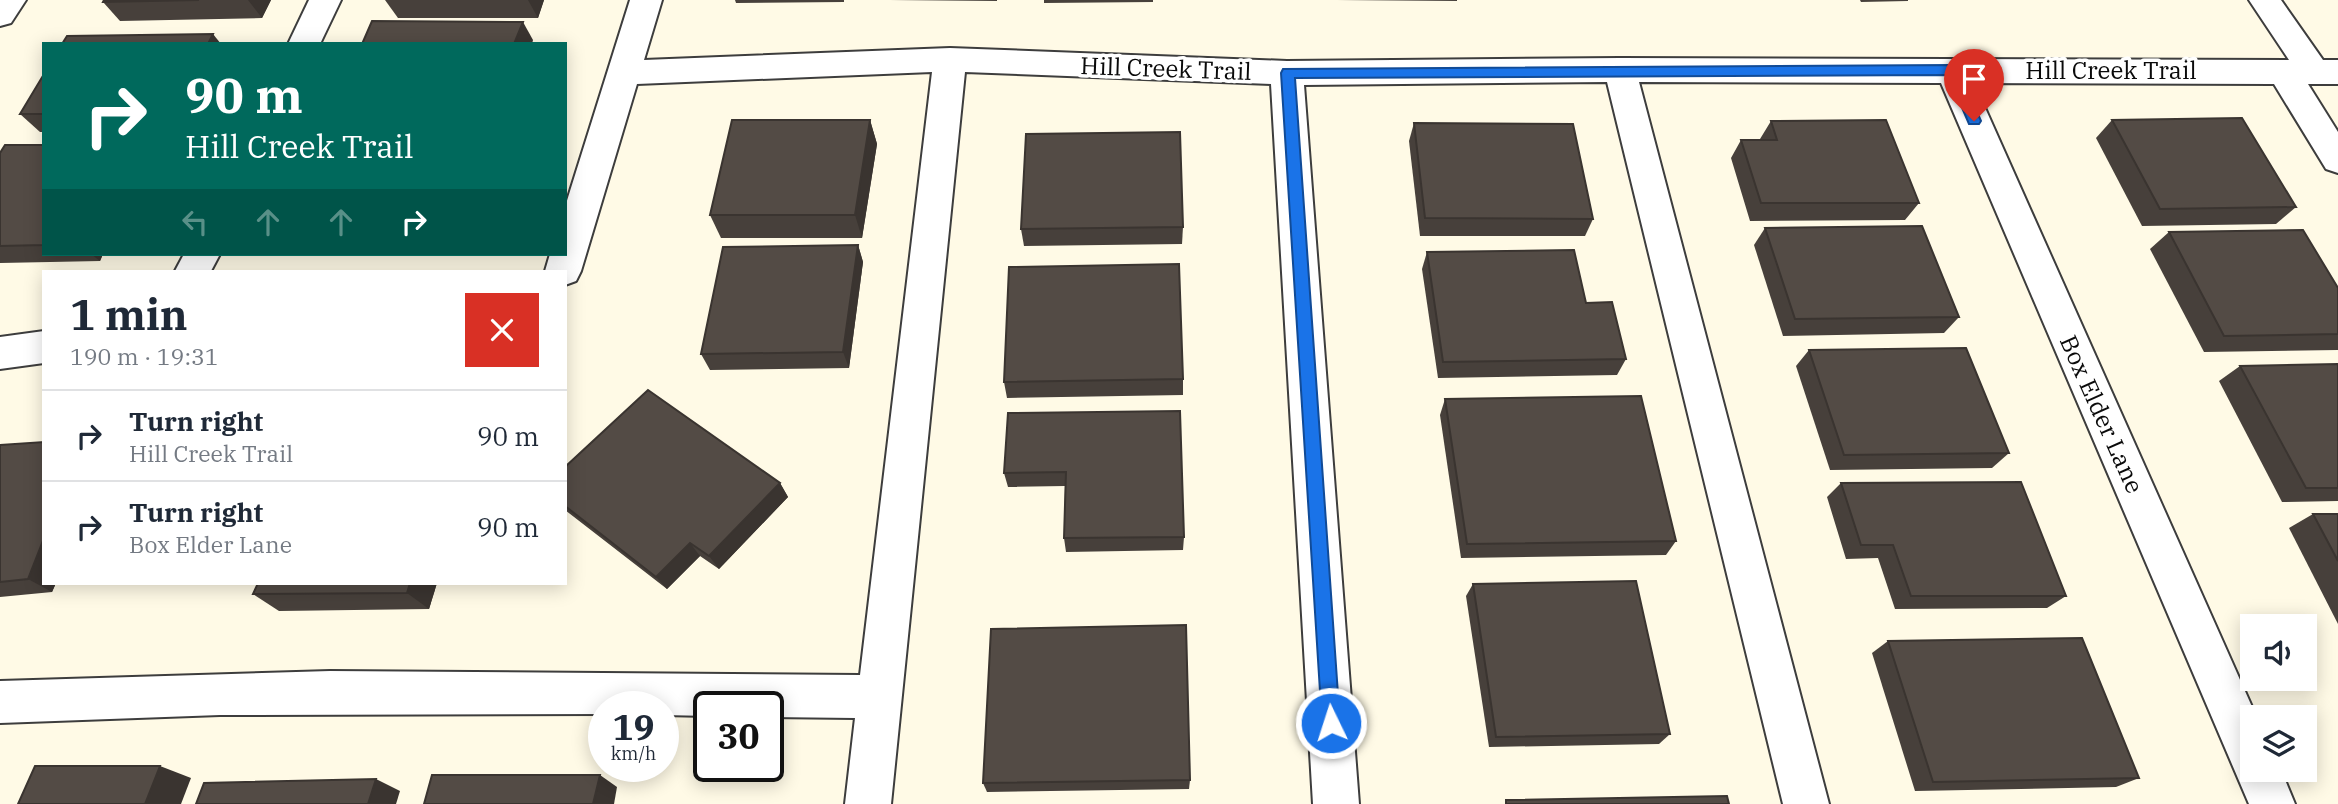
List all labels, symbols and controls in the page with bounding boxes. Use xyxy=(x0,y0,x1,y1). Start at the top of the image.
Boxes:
street label: Hill Creek Trail xyxy=(1080,49,1252,87)
pin xyxy=(1944,49,2004,121)
street label: Hill Creek Trail xyxy=(2025,54,2197,86)
icon: arrive xyxy=(1955,60,1993,98)
text: 90 m xyxy=(185,63,303,126)
icon: right xyxy=(70,70,161,161)
text: Hill Creek Trail xyxy=(185,125,413,167)
icon: left xyxy=(176,203,214,241)
icon: ahead xyxy=(249,203,287,241)
icon: ahead xyxy=(322,203,360,241)
icon: right xyxy=(395,203,433,241)
text: 1 min xyxy=(70,287,188,342)
button: close xyxy=(465,293,539,367)
street label: Box Elder Lane xyxy=(2053,330,2151,498)
text: 190 m · 19:31 xyxy=(70,341,219,371)
text: Turn right xyxy=(129,404,263,438)
icon: right xyxy=(70,417,108,455)
text: 90 m xyxy=(477,419,539,453)
text: Hill Creek Trail xyxy=(129,438,293,468)
text: Turn right xyxy=(129,495,263,529)
icon: right xyxy=(70,508,108,546)
text: 90 m xyxy=(477,510,539,544)
text: Box Elder Lane xyxy=(129,529,292,559)
map controls xyxy=(2240,614,2317,782)
button: sound xyxy=(2240,614,2317,691)
position arrow xyxy=(1294,686,1368,760)
speed limit sign: 30 xyxy=(693,691,784,782)
text: 19 xyxy=(612,704,655,750)
button: layers xyxy=(2240,705,2317,782)
text: km/h xyxy=(611,742,656,765)

